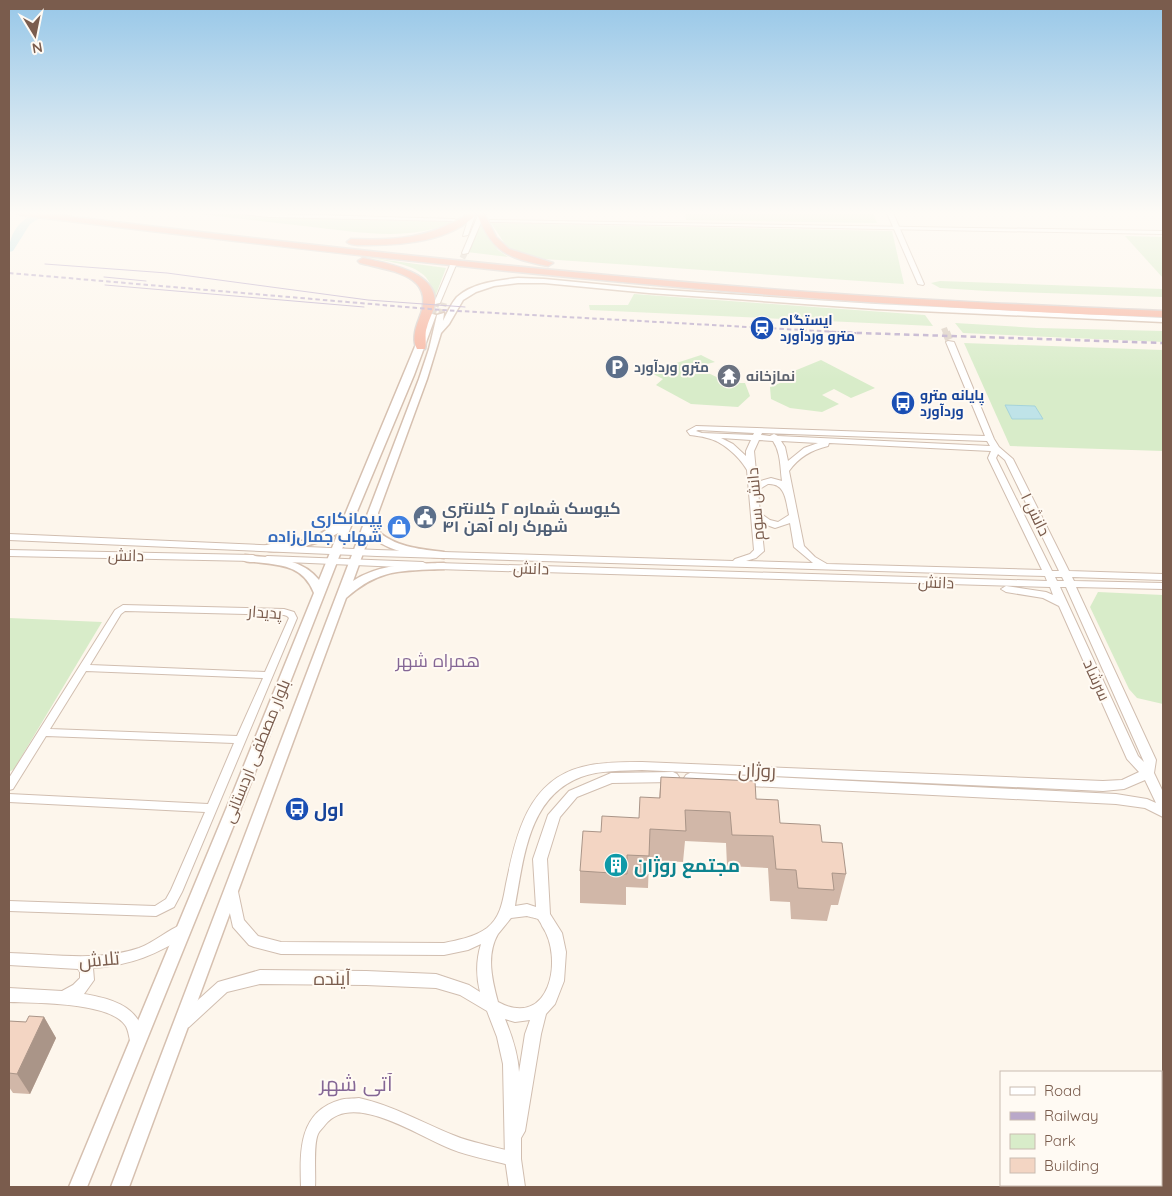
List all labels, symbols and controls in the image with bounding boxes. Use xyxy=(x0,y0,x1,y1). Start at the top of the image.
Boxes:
north arrow xyxy=(10,10,60,60)
text: N xyxy=(31,38,44,58)
place label: ایستگاه مترو وردآورد xyxy=(780,311,855,345)
station icon: ایستگاه مترو وردآورد xyxy=(749,315,775,341)
parking icon: مترو وردآورد xyxy=(604,354,630,380)
place label: مترو وردآورد xyxy=(634,358,709,376)
temple icon: نمازخانه xyxy=(716,363,742,389)
place label: نمازخانه xyxy=(746,367,795,385)
place label: پایانه مترو وردآورد xyxy=(920,386,984,420)
bus stop icon: پایانه مترو وردآورد xyxy=(890,390,916,416)
street label: دانش سوم xyxy=(742,467,770,541)
street label: دانش ۱ xyxy=(1016,489,1055,539)
place label: کیوسک شماره ۲ کلانتری ۴۱ شهرک راه آهن xyxy=(442,498,621,536)
public building icon: کیوسک شماره ۲ کلانتری ۴۱ شهرک راه آهن xyxy=(412,504,438,530)
place label: پیمانکاری شهاب جمال‌زاده xyxy=(268,508,382,546)
shop icon: پیمانکاری شهاب جمال‌زاده xyxy=(386,514,412,540)
street label: دانش xyxy=(108,545,144,566)
street label: دانش xyxy=(512,557,549,580)
street label: دانش xyxy=(917,571,954,594)
street label: پدیدار xyxy=(246,601,283,625)
district label: همراه شهر xyxy=(395,649,480,672)
street label: سرشاد xyxy=(1079,656,1115,704)
street label: بلوار مصطفی اردستانی xyxy=(218,676,295,826)
street label: روژان xyxy=(738,757,776,783)
bus stop icon: اول xyxy=(284,796,310,822)
place label: اول xyxy=(314,797,344,822)
building icon: مجتمع روژان xyxy=(603,852,629,878)
place label: مجتمع روژان xyxy=(634,853,740,879)
street label: تلاش xyxy=(78,945,120,973)
street label: آینده xyxy=(313,966,351,990)
district label: آتی شهر xyxy=(318,1070,393,1097)
legend xyxy=(1000,1071,1162,1186)
text: Road xyxy=(1044,1081,1081,1100)
text: Railway xyxy=(1044,1106,1099,1125)
text: Park xyxy=(1044,1131,1076,1150)
text: Building xyxy=(1044,1156,1099,1175)

